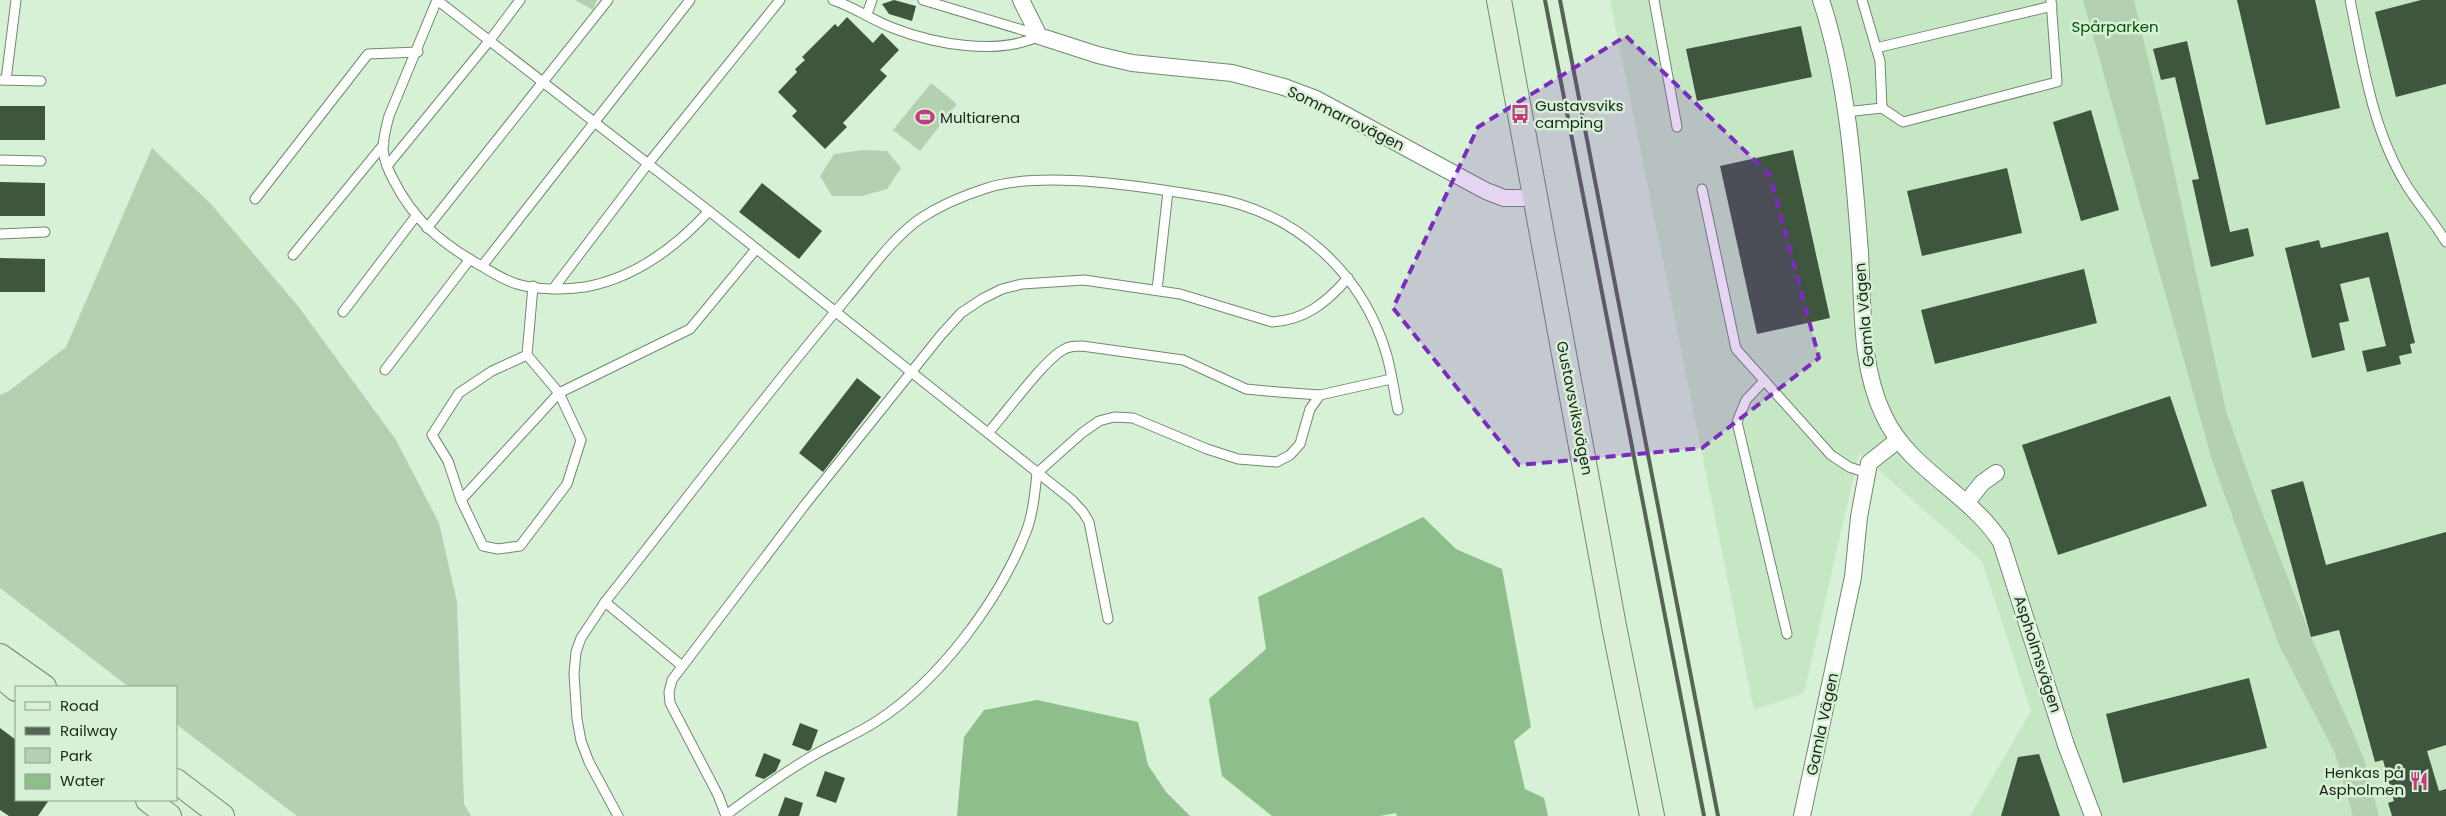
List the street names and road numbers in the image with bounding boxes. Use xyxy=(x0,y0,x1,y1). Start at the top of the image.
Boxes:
street label: Sommarrovägen xyxy=(1284,81,1408,155)
street label: Gamla Vägen xyxy=(1849,262,1879,368)
street label: Gustavsviksvägen xyxy=(1552,339,1598,477)
street label: Aspholmsvägen xyxy=(2009,593,2067,715)
street label: Gamla Vägen xyxy=(1801,671,1843,777)

